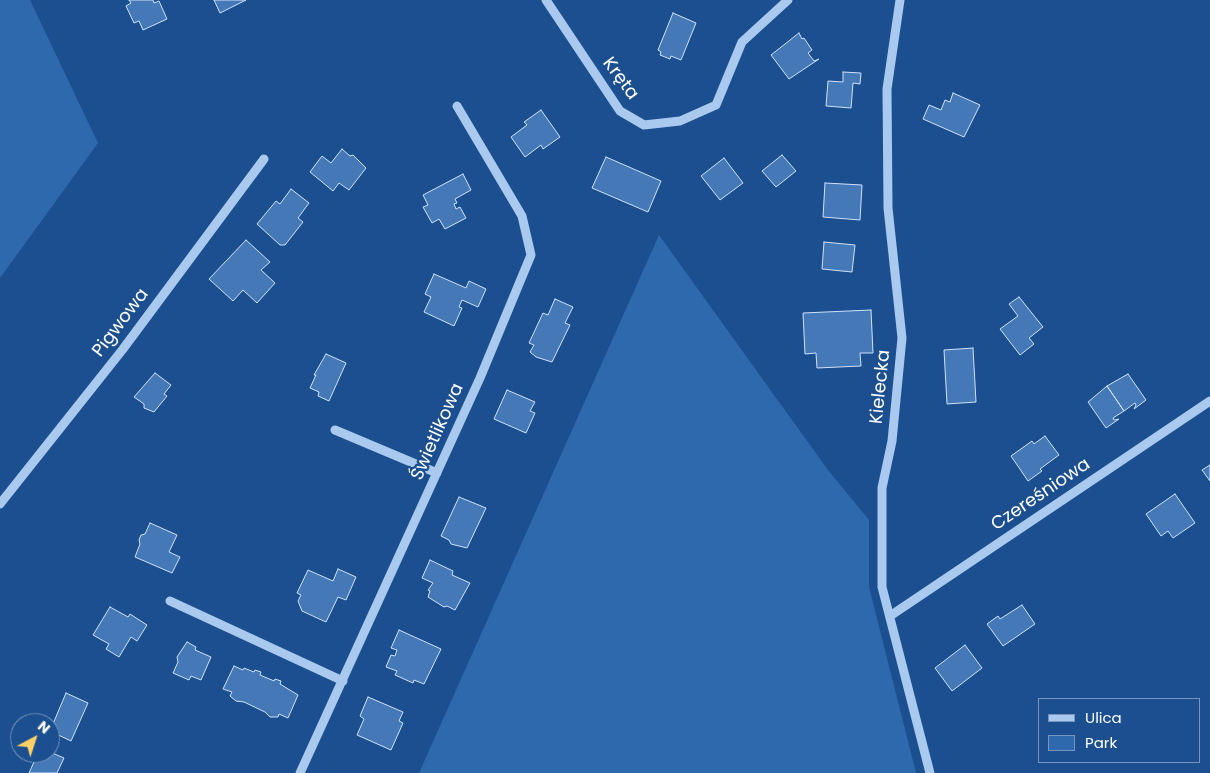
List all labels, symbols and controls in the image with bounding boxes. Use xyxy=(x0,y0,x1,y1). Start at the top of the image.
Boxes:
street label: Kręta xyxy=(597,54,643,104)
street label: Pigwowa xyxy=(88,284,154,362)
street label: Kielecka xyxy=(866,349,896,425)
street label: Świetlikowa xyxy=(407,380,469,484)
street label: Czereśniowa xyxy=(987,454,1095,536)
legend xyxy=(1038,698,1200,763)
text: Ulica xyxy=(1085,707,1122,728)
north arrow xyxy=(10,713,60,763)
text: N xyxy=(34,716,54,738)
text: Park xyxy=(1085,732,1117,753)

